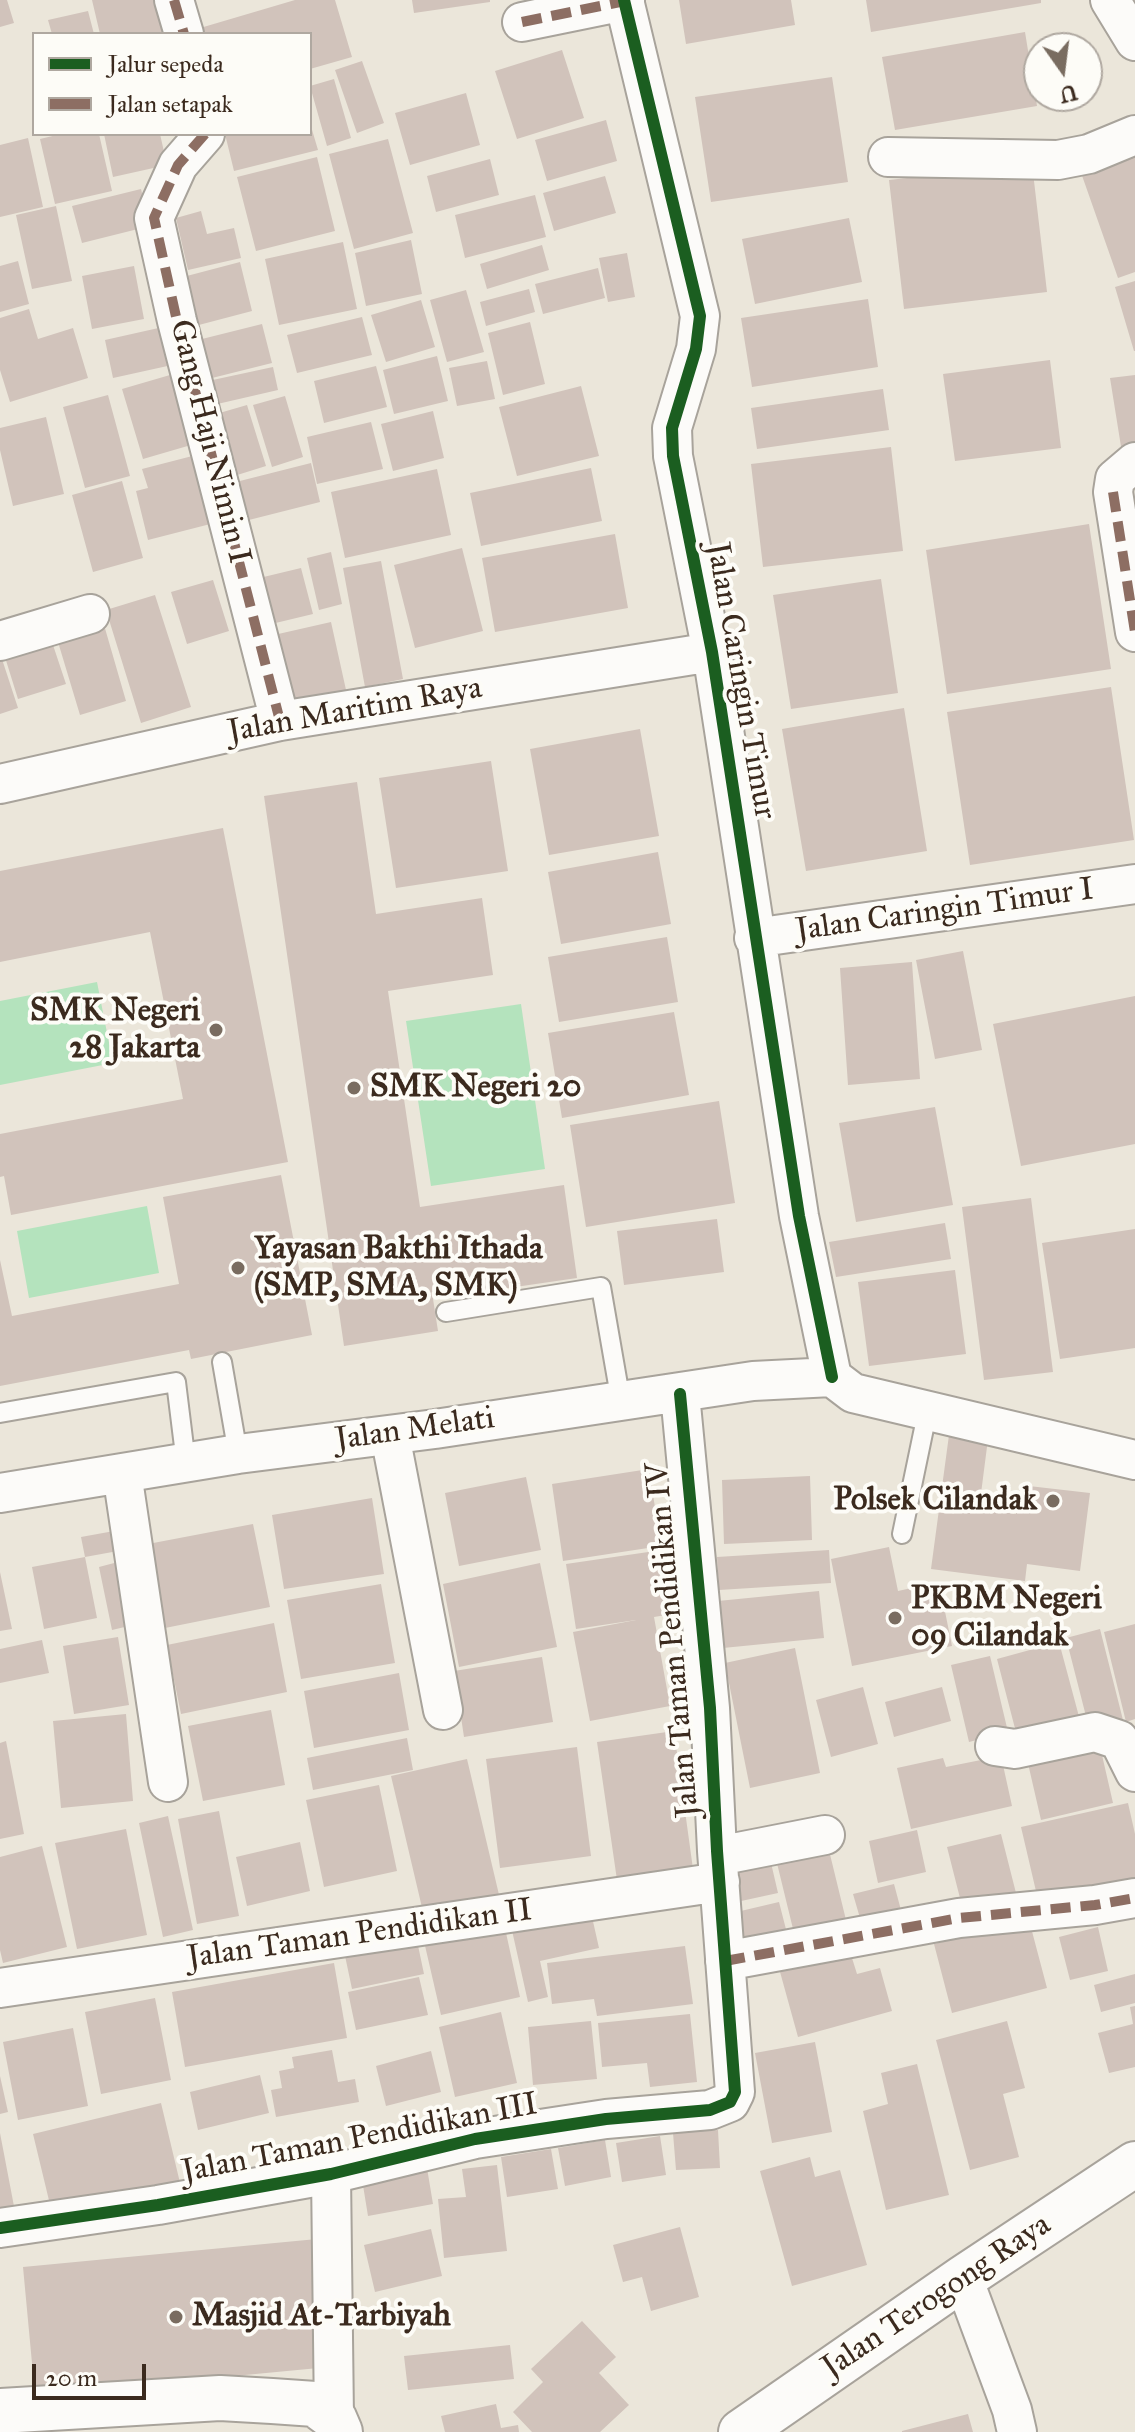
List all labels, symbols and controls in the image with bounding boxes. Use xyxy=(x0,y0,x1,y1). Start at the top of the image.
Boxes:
legend xyxy=(32,32,312,136)
north arrow xyxy=(1023,32,1103,112)
text: Jalur sepeda xyxy=(108,49,224,79)
text: U xyxy=(1057,79,1080,109)
text: Jalan setapak xyxy=(108,89,233,119)
street label: Gang Haji Nimin I xyxy=(160,316,258,568)
street label: Jalan Caringin Timur xyxy=(697,540,783,822)
street label: Jalan Maritim Raya xyxy=(225,670,485,752)
street label: Jalan Caringin Timur I xyxy=(794,871,1096,951)
place label: SMK Negeri 28 Jakarta xyxy=(30,993,200,1068)
marker: SMK Negeri 28 Jakarta xyxy=(207,1021,225,1039)
place label: SMK Negeri 20 xyxy=(370,1069,581,1107)
marker: SMK Negeri 20 xyxy=(345,1079,363,1097)
place label: Yayasan Bakthi Ithada (SMP, SMA, SMK) xyxy=(254,1231,543,1306)
marker: Yayasan Bakthi Ithada (SMP, SMA, SMK) xyxy=(229,1259,247,1277)
street label: Jalan Melati xyxy=(333,1400,497,1460)
street label: Jalan Taman Pendidikan IV xyxy=(639,1461,709,1819)
place label: Polsek Cilandak xyxy=(833,1482,1037,1520)
marker: Polsek Cilandak xyxy=(1044,1492,1062,1510)
place label: PKBM Negeri 09 Cilandak xyxy=(911,1581,1102,1656)
marker: PKBM Negeri 09 Cilandak xyxy=(886,1609,904,1627)
street label: Jalan Taman Pendidikan II xyxy=(185,1892,535,1978)
street label: Jalan Taman Pendidikan III xyxy=(179,2086,541,2192)
street label: Jalan Terogong Raya xyxy=(815,2206,1059,2388)
place label: Masjid At-Tarbiyah xyxy=(192,2298,451,2336)
marker: Masjid At-Tarbiyah xyxy=(167,2308,185,2326)
scale bar xyxy=(36,2348,150,2398)
text: 20 m xyxy=(46,2363,97,2393)

